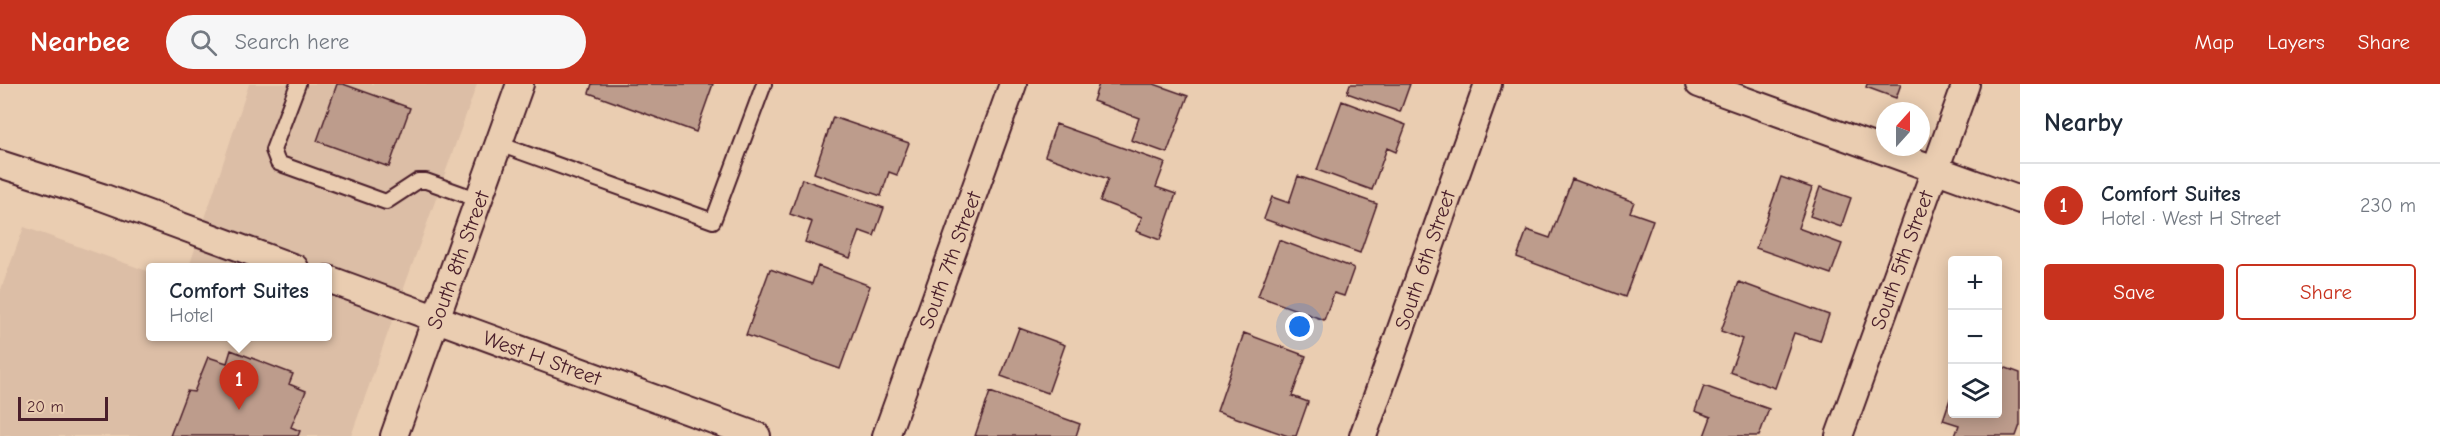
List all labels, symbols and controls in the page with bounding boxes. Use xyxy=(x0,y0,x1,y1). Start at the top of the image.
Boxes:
search box xyxy=(166,15,586,69)
text: Nearbee xyxy=(30,26,130,58)
icon: search xyxy=(187,26,220,59)
text: Search here xyxy=(235,29,349,55)
text: Map xyxy=(2195,30,2234,54)
text: Layers xyxy=(2267,30,2325,54)
text: Share xyxy=(2358,30,2410,54)
north arrow xyxy=(1876,102,1930,156)
text: Nearby xyxy=(2044,108,2123,138)
text: Comfort Suites xyxy=(2101,181,2241,207)
street label: South 6th Street xyxy=(1390,186,1460,333)
street label: South 5th Street xyxy=(1866,186,1939,333)
street label: South 8th Street xyxy=(422,187,494,332)
street label: South 7th Street xyxy=(914,187,986,332)
text: 1 xyxy=(2060,194,2067,217)
text: 230 m xyxy=(2360,194,2416,217)
text: Hotel · West H Street xyxy=(2101,207,2280,230)
map controls xyxy=(1948,256,2002,418)
button: + xyxy=(1948,256,2002,310)
popup xyxy=(146,263,332,341)
button: Save xyxy=(2044,264,2224,320)
button: Share xyxy=(2236,264,2416,320)
text: Comfort Suites xyxy=(169,278,309,304)
text: Hotel xyxy=(169,304,214,327)
button: − xyxy=(1948,310,2002,364)
your location xyxy=(1285,312,1314,341)
street label: West H Street xyxy=(480,326,605,391)
pin: 1 xyxy=(220,360,258,410)
button: layers xyxy=(1948,364,2002,418)
scale bar xyxy=(18,394,108,422)
text: 20 m xyxy=(27,398,64,416)

